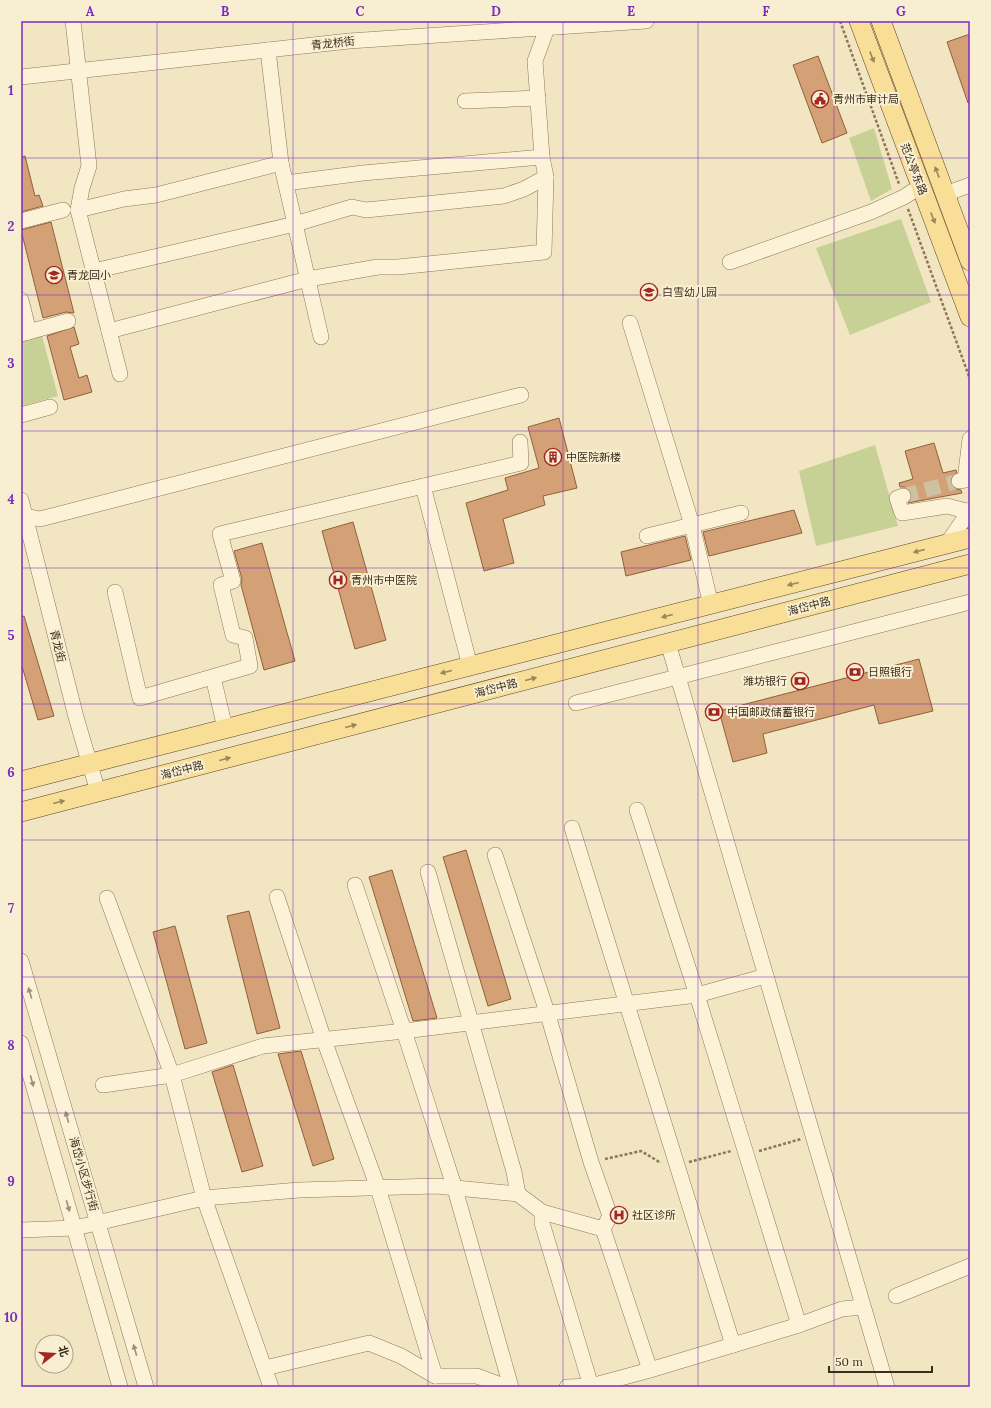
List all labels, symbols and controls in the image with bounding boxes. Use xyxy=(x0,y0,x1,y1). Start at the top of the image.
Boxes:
text: A xyxy=(86,3,95,20)
text: B xyxy=(221,3,230,20)
text: C xyxy=(356,3,365,20)
text: D xyxy=(491,3,501,20)
text: E xyxy=(627,3,635,20)
text: F xyxy=(762,3,770,20)
text: G xyxy=(896,3,906,20)
street label: 青龙桥街 xyxy=(310,34,356,52)
one-way arrow xyxy=(870,52,876,64)
text: 1 xyxy=(8,82,14,99)
public building icon: 青州市审计局 xyxy=(810,89,830,109)
place label: 青州市审计局 xyxy=(833,92,899,106)
street label: 范公亭东路 xyxy=(898,141,930,197)
one-way arrow xyxy=(934,165,940,177)
one-way arrow xyxy=(931,213,937,225)
text: 2 xyxy=(8,218,15,235)
school or university icon: 青龙回小 xyxy=(44,265,64,285)
place label: 青龙回小 xyxy=(67,268,111,282)
school or university icon: 白雪幼儿园 xyxy=(639,282,659,302)
place label: 白雪幼儿园 xyxy=(662,285,717,299)
text: 3 xyxy=(7,355,15,372)
building icon: 中医院新楼 xyxy=(543,447,563,467)
place label: 中医院新楼 xyxy=(566,450,621,464)
text: 4 xyxy=(7,491,15,508)
one-way arrow xyxy=(912,549,925,555)
hospital icon: 青州市中医院 xyxy=(328,570,348,590)
place label: 青州市中医院 xyxy=(351,573,417,587)
one-way arrow xyxy=(786,581,799,587)
street label: 海岱中路 xyxy=(786,594,832,618)
one-way arrow xyxy=(660,613,673,619)
text: 5 xyxy=(7,627,15,644)
street label: 青龙街 xyxy=(47,628,69,664)
bank icon: 日照银行 xyxy=(845,662,865,682)
place label: 日照银行 xyxy=(868,665,912,679)
one-way arrow xyxy=(439,669,452,675)
bank icon: 潍坊银行 xyxy=(790,671,810,691)
place label: 潍坊银行 xyxy=(743,674,787,688)
one-way arrow xyxy=(525,675,537,681)
street label: 海岱中路 xyxy=(473,676,519,700)
bank icon: 中国邮政储蓄银行 xyxy=(704,702,724,722)
place label: 中国邮政储蓄银行 xyxy=(727,705,815,719)
one-way arrow xyxy=(345,723,357,729)
one-way arrow xyxy=(219,755,231,761)
street label: 海岱中路 xyxy=(159,758,205,782)
text: 6 xyxy=(7,764,15,781)
one-way arrow xyxy=(53,799,65,805)
text: 7 xyxy=(8,900,14,917)
one-way arrow xyxy=(27,986,33,998)
text: 8 xyxy=(7,1037,15,1054)
one-way arrow xyxy=(29,1075,35,1087)
one-way arrow xyxy=(64,1111,70,1123)
street label: 海岱小区步行街 xyxy=(67,1135,101,1213)
text: 9 xyxy=(7,1173,15,1190)
one-way arrow xyxy=(65,1200,71,1212)
hospital icon: 社区诊所 xyxy=(609,1205,629,1225)
place label: 社区诊所 xyxy=(632,1208,676,1222)
text: 10 xyxy=(4,1309,18,1326)
north arrow xyxy=(34,1334,74,1374)
one-way arrow xyxy=(132,1343,138,1355)
text: 北 xyxy=(55,1344,72,1358)
scale bar xyxy=(829,1348,932,1374)
text: 50 m xyxy=(835,1354,863,1369)

